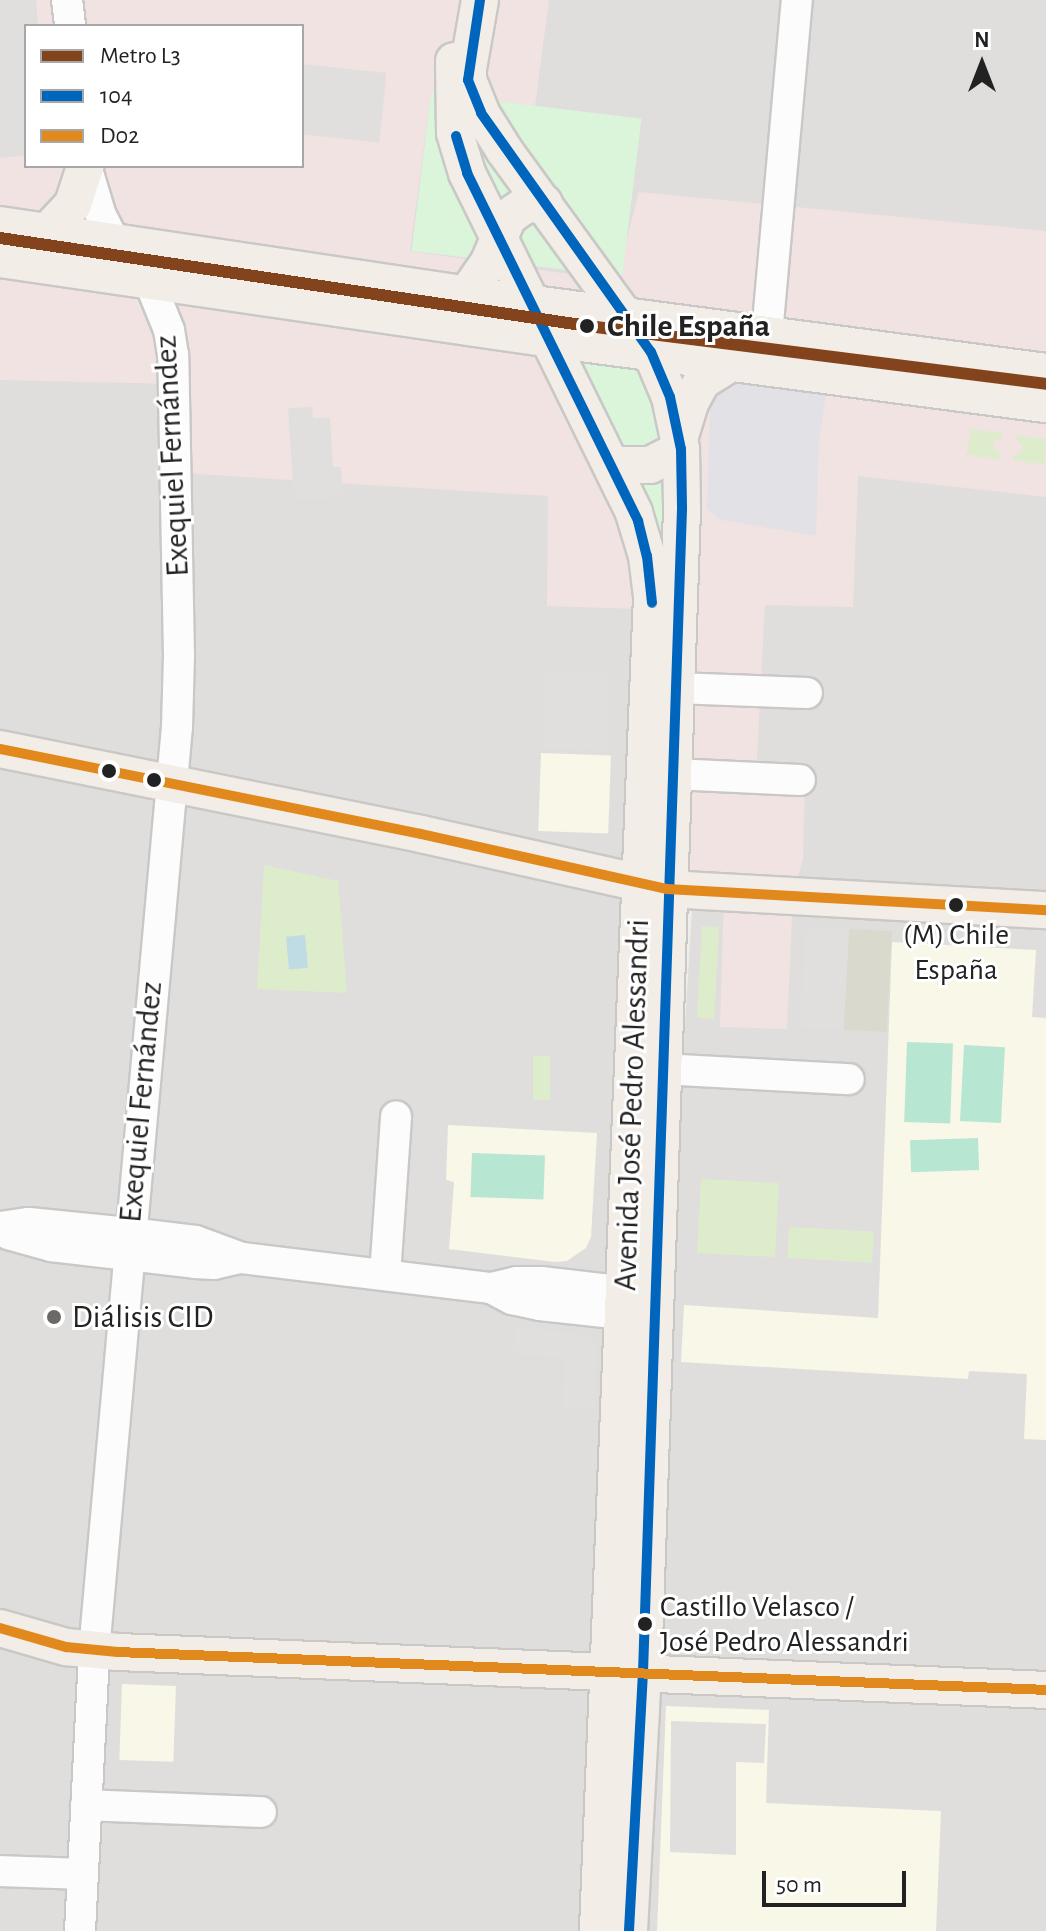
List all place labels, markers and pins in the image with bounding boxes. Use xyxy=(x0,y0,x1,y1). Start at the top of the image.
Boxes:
place label: Chile España xyxy=(607,307,770,345)
marker: Chile España xyxy=(574,313,600,339)
unlabelled marker xyxy=(101,763,117,779)
unlabelled marker xyxy=(146,772,162,788)
marker: (M) Chile España xyxy=(948,897,964,913)
place label: (M) Chile España xyxy=(903,917,1009,988)
place label: Diálisis CID xyxy=(72,1298,213,1336)
marker: Diálisis CID xyxy=(43,1306,65,1328)
place label: Castillo Velasco / José Pedro Alessandri xyxy=(660,1589,909,1660)
marker: Castillo Velasco / José Pedro Alessandri xyxy=(637,1616,653,1632)

